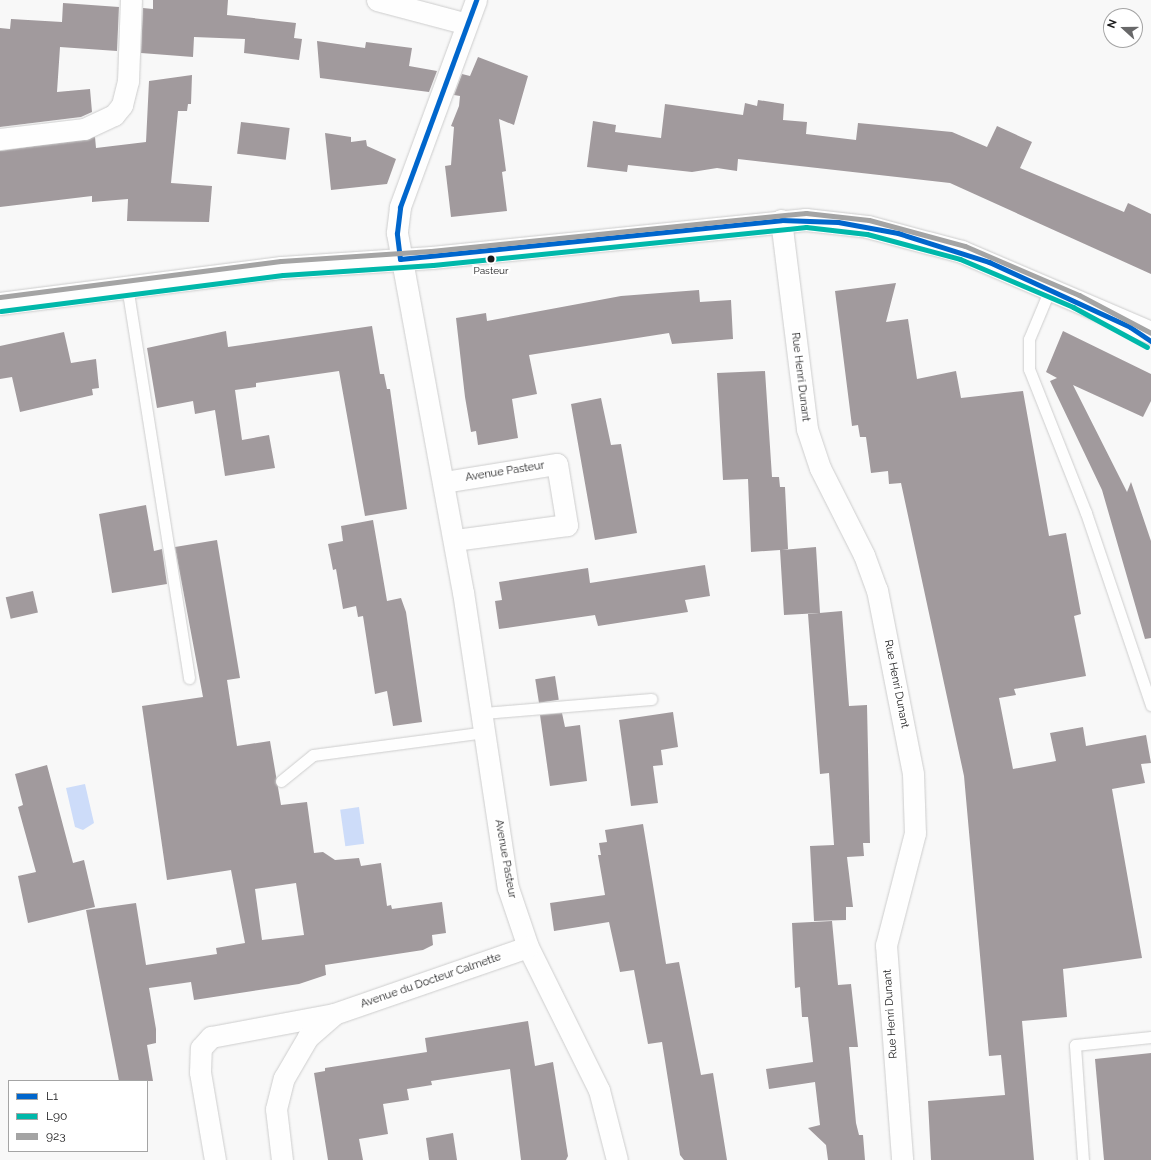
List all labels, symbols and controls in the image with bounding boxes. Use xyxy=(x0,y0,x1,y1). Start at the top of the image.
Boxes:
north arrow xyxy=(1103,8,1143,48)
text: N xyxy=(1105,18,1120,30)
marker: Pasteur xyxy=(486,254,496,264)
place label: Pasteur xyxy=(473,265,509,277)
street label: Rue Henri Dunant xyxy=(788,332,812,422)
street label: Avenue Pasteur xyxy=(464,459,546,485)
street label: Rue Henri Dunant xyxy=(881,639,911,729)
street label: Avenue Pasteur xyxy=(492,818,518,900)
street label: Avenue du Docteur Calmette xyxy=(359,951,503,1011)
street label: Rue Henri Dunant xyxy=(881,969,901,1059)
legend xyxy=(8,1080,148,1152)
text: L1 xyxy=(46,1089,58,1103)
text: L90 xyxy=(46,1109,67,1123)
text: 923 xyxy=(46,1129,66,1143)

